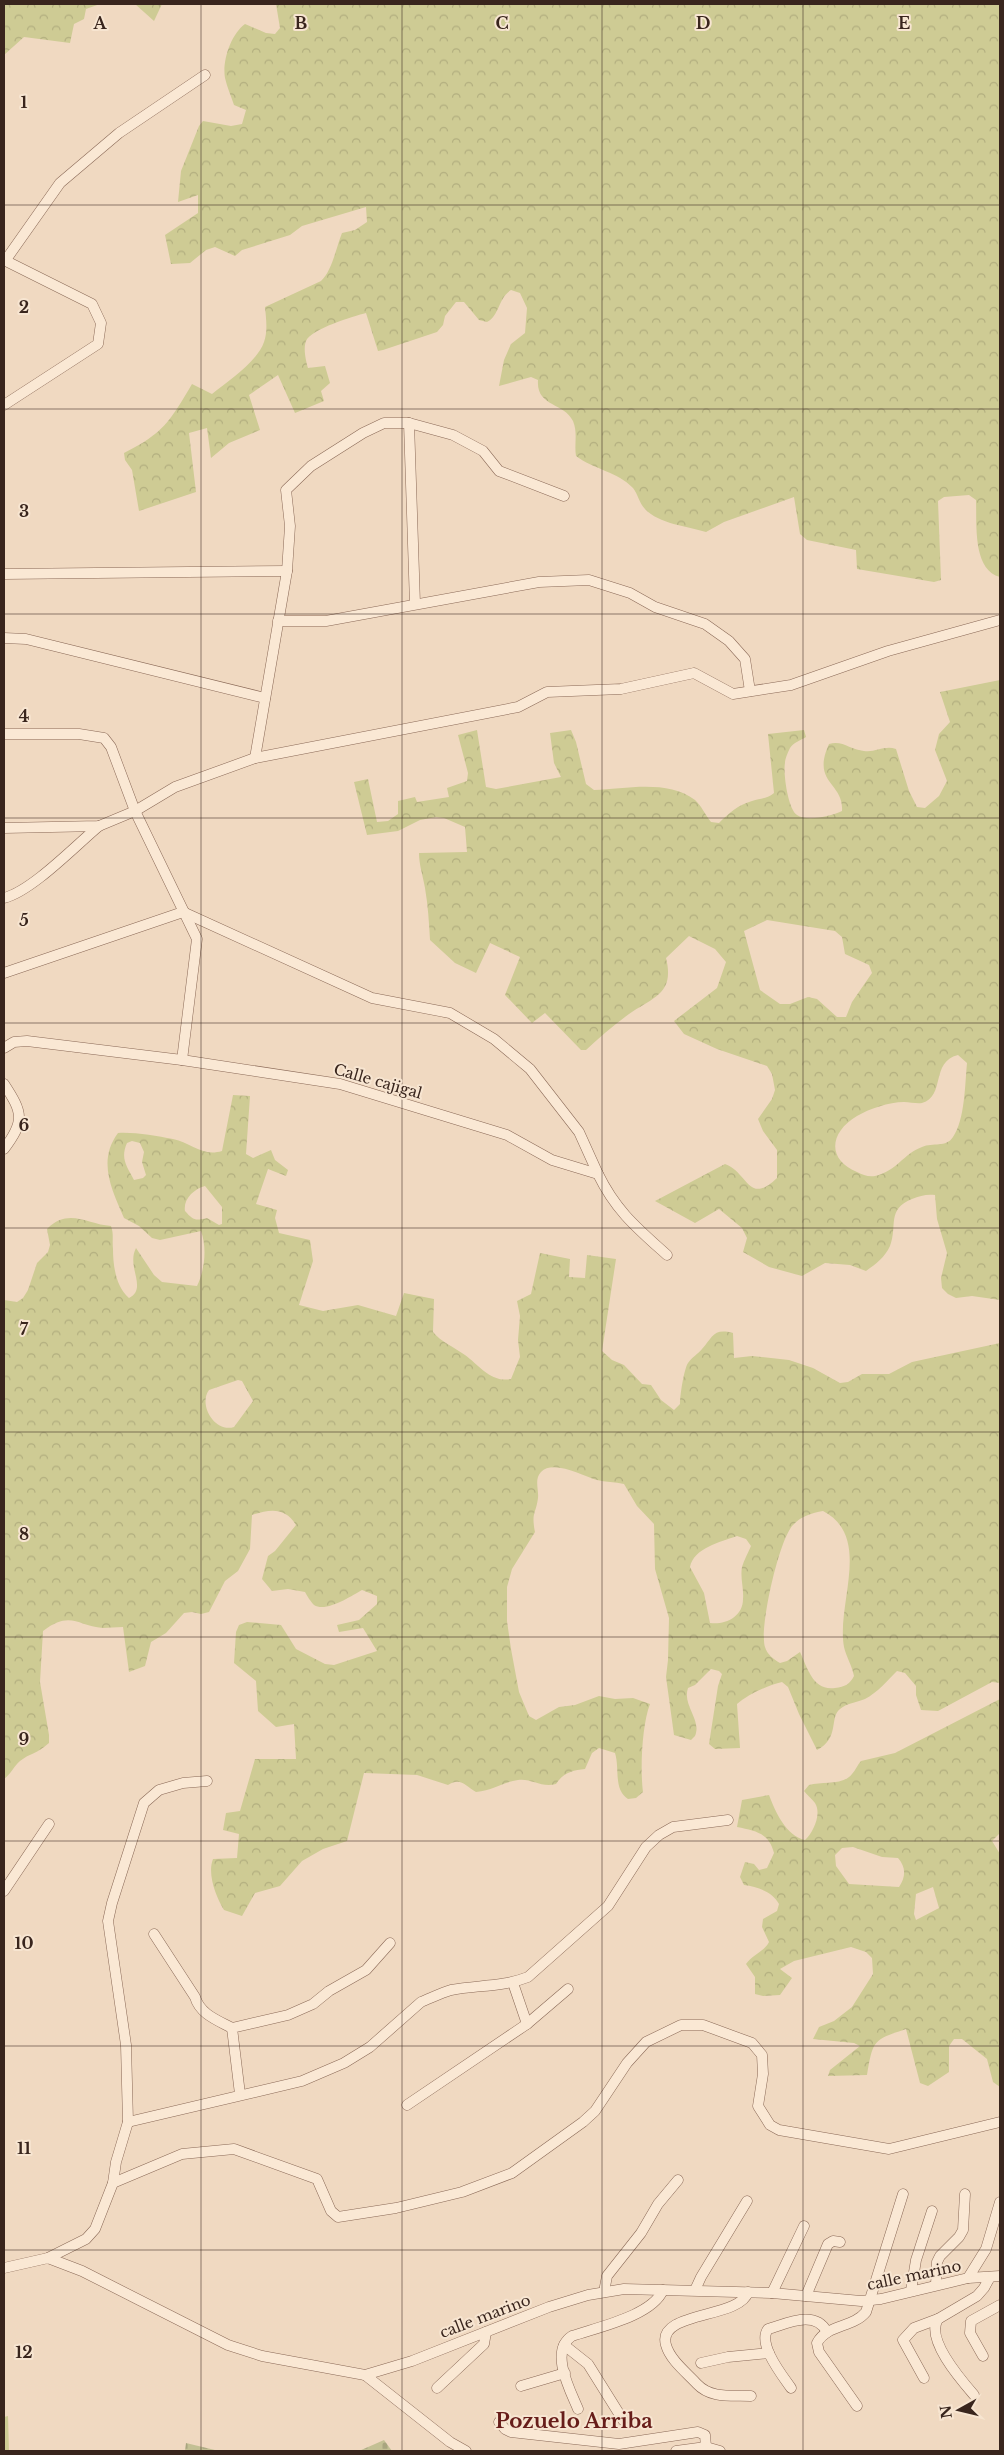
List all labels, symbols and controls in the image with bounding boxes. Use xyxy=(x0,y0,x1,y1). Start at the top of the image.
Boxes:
text: A xyxy=(93,13,108,33)
text: B xyxy=(295,13,308,33)
text: C xyxy=(495,13,509,33)
text: D xyxy=(696,13,710,33)
text: E xyxy=(898,13,910,33)
text: 1 xyxy=(21,92,28,112)
text: 2 xyxy=(19,297,29,317)
text: 3 xyxy=(19,501,29,521)
text: 4 xyxy=(19,706,29,726)
text: 5 xyxy=(19,910,29,930)
street label: Calle cajigal xyxy=(332,1059,425,1103)
text: 6 xyxy=(19,1115,30,1135)
text: 7 xyxy=(20,1319,29,1339)
text: 8 xyxy=(19,1524,29,1544)
text: 9 xyxy=(19,1729,30,1749)
text: 10 xyxy=(14,1933,34,1953)
text: 11 xyxy=(17,2138,31,2158)
street label: calle marino xyxy=(865,2256,963,2294)
street label: calle marino xyxy=(437,2290,533,2342)
text: 12 xyxy=(15,2342,33,2362)
north arrow xyxy=(934,2385,984,2435)
text: N xyxy=(936,2404,956,2420)
district label: Pozuelo Arriba xyxy=(495,2409,653,2433)

